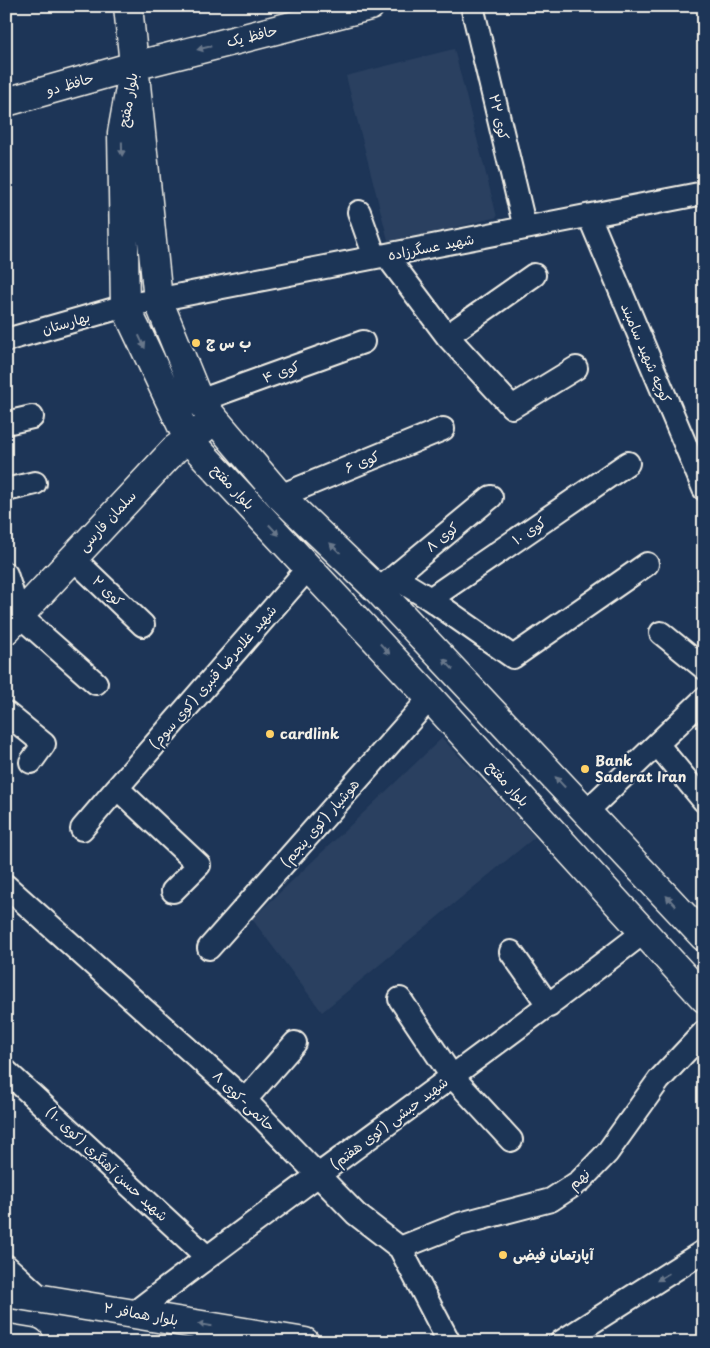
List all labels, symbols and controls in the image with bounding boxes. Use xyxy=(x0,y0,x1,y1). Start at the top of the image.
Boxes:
street label: حافظ یک xyxy=(224,19,280,52)
one-way arrow xyxy=(196,44,211,52)
street label: حافظ دو xyxy=(43,67,96,101)
street label: بلوار مفتح xyxy=(112,71,143,129)
street label: کوی ۲۲ xyxy=(484,92,515,142)
one-way arrow xyxy=(118,141,126,157)
street label: شهید عسگرزاده xyxy=(386,228,476,265)
street label: کوچه شهید سامبند xyxy=(616,300,677,406)
street label: بهارستان xyxy=(39,306,92,339)
place label: ب س ج xyxy=(206,332,251,353)
one-way arrow xyxy=(139,335,147,349)
marker: ب س ج xyxy=(190,337,202,349)
street label: کوی ۴ xyxy=(259,355,302,388)
street label: کوی ۶ xyxy=(341,445,382,478)
street label: بلوار مفتح xyxy=(207,459,260,514)
street label: سلمان فارسی xyxy=(73,485,141,556)
street label: کوی ۱۰ xyxy=(507,511,550,550)
street label: کوی ۸ xyxy=(421,517,463,557)
one-way arrow xyxy=(268,524,280,536)
one-way arrow xyxy=(329,542,341,554)
street label: کوی ۲ xyxy=(88,570,129,611)
street label: شهید غلامرضا قنبری (کوی سوم) xyxy=(144,600,283,755)
one-way arrow xyxy=(379,643,391,655)
one-way arrow xyxy=(442,659,454,671)
place label: cardlink xyxy=(280,723,340,744)
marker: cardlink xyxy=(264,728,276,740)
place label: Bank Saderat Iran xyxy=(595,750,686,787)
street label: بلوار مفتح xyxy=(482,756,535,811)
marker: Bank Saderat Iran xyxy=(579,763,591,775)
street label: هوشیار (کوی پنجم) xyxy=(275,774,365,872)
one-way arrow xyxy=(554,777,566,789)
one-way arrow xyxy=(665,896,677,908)
street label: حاتمی-کوی ۸ xyxy=(208,1065,280,1136)
street label: شهید حبشی (کوی هفتم) xyxy=(325,1071,453,1175)
street label: شهید حسن آهنگری (کوی ۱۰) xyxy=(42,1101,173,1226)
street label: نهم xyxy=(563,1163,595,1195)
place label: آپارتمان فیضی xyxy=(513,1244,595,1265)
marker: آپارتمان فیضی xyxy=(497,1249,509,1261)
one-way arrow xyxy=(656,1273,669,1282)
street label: بلوار همافر ۲ xyxy=(102,1297,180,1330)
one-way arrow xyxy=(196,1320,212,1328)

